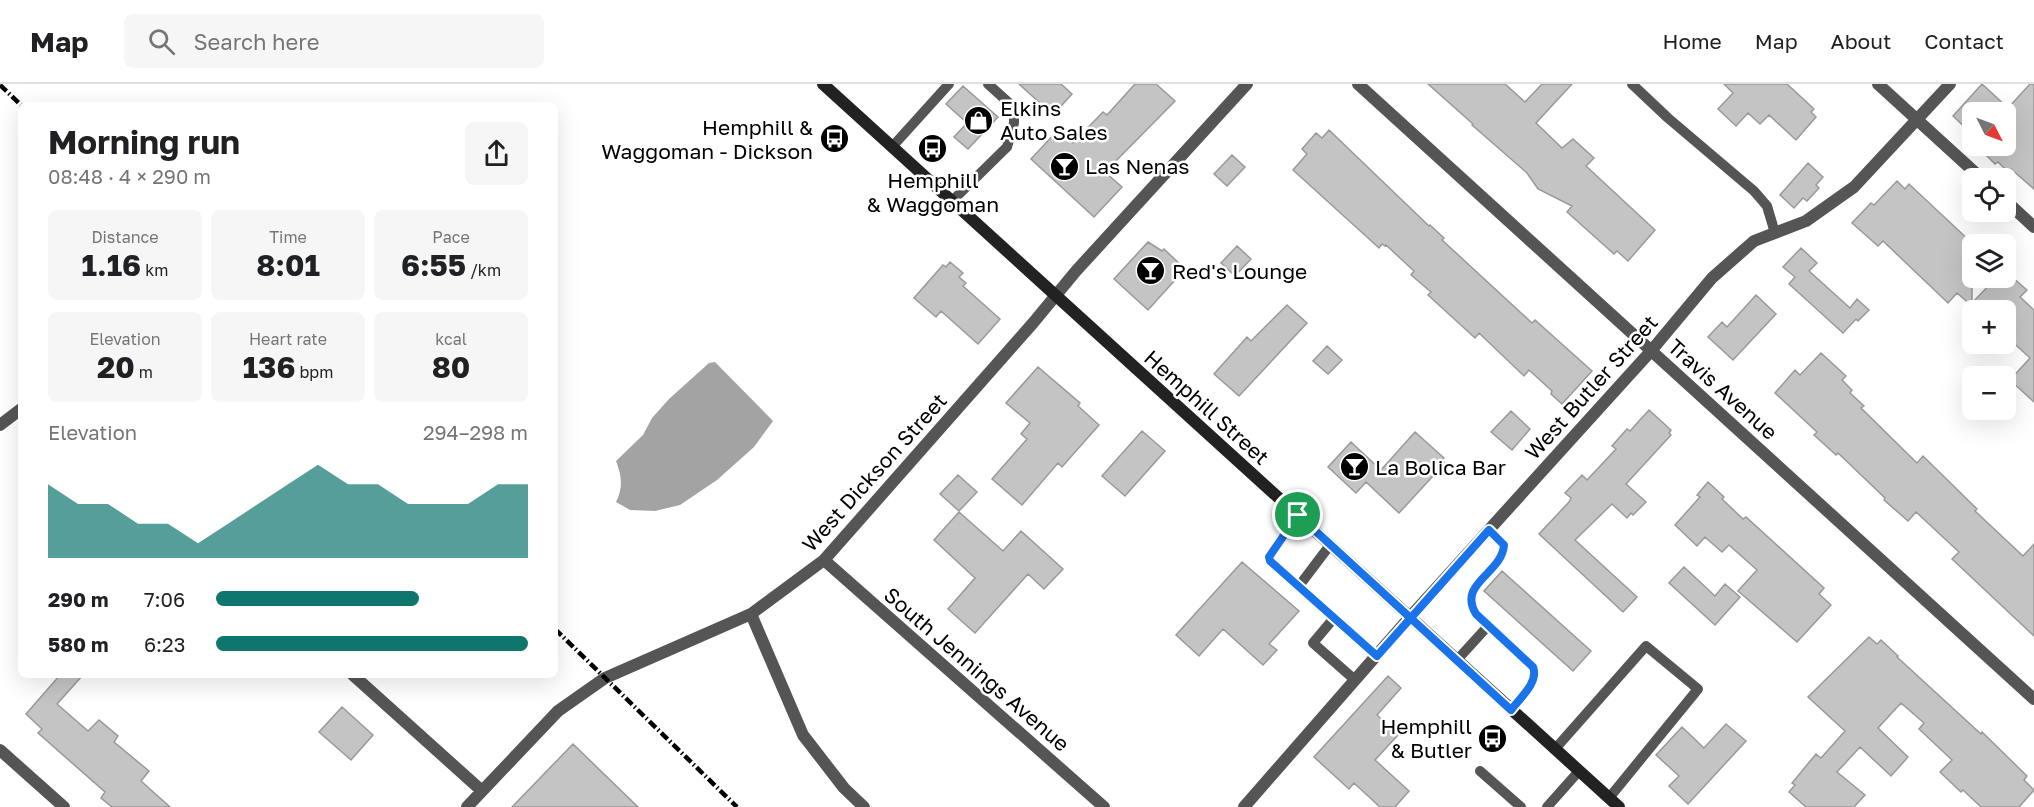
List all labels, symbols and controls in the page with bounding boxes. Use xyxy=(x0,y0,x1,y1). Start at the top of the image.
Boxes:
search box xyxy=(124,14,544,68)
text: Map xyxy=(30,25,88,58)
icon: search xyxy=(145,25,178,58)
text: Search here xyxy=(193,28,319,55)
text: Home xyxy=(1662,28,1722,54)
text: Map xyxy=(1755,28,1798,54)
text: About xyxy=(1831,28,1891,54)
text: Contact xyxy=(1924,28,2004,54)
place label: Elkins Auto Sales xyxy=(1000,95,1108,145)
north arrow xyxy=(1962,102,2016,156)
map controls xyxy=(1962,102,2016,420)
shop icon: Elkins Auto Sales xyxy=(963,104,995,136)
place label: Hemphill & Waggoman - Dickson xyxy=(601,114,813,164)
text: Morning run xyxy=(48,122,240,161)
button: share xyxy=(465,122,528,185)
bus stop icon: Hemphill & Waggoman - Dickson xyxy=(818,123,850,155)
bus stop icon: Hemphill & Waggoman xyxy=(917,133,949,165)
bar icon: Las Nenas xyxy=(1048,150,1080,182)
place label: Las Nenas xyxy=(1085,153,1189,179)
text: 08:48 · 4 × 290 m xyxy=(48,164,211,188)
place label: Hemphill & Waggoman xyxy=(867,167,999,217)
button: locate xyxy=(1962,168,2016,222)
text: Distance xyxy=(91,227,159,247)
text: Time xyxy=(269,227,307,247)
text: Pace xyxy=(432,227,470,247)
button: layers xyxy=(1962,234,2016,288)
text: 1.16 xyxy=(82,247,141,283)
text: 8:01 xyxy=(256,247,320,283)
text: 6:55 xyxy=(401,247,466,283)
bar icon: Red's Lounge xyxy=(1135,255,1167,287)
place label: Red's Lounge xyxy=(1172,258,1307,284)
text: km xyxy=(141,260,168,280)
text: /km xyxy=(466,260,501,280)
button: + xyxy=(1962,300,2016,354)
street label: West Butler Street xyxy=(1519,309,1663,465)
text: Elevation xyxy=(89,329,161,349)
text: Heart rate xyxy=(249,329,327,349)
text: kcal xyxy=(435,329,467,349)
street label: Travis Avenue xyxy=(1663,333,1783,445)
street label: Hemphill Street xyxy=(1139,344,1275,470)
text: 20 xyxy=(97,349,135,385)
text: 136 xyxy=(243,349,295,385)
text: 80 xyxy=(432,349,470,385)
text: m xyxy=(135,362,153,382)
text: bpm xyxy=(295,362,333,382)
button: − xyxy=(1962,366,2016,420)
street label: West Dickson Street xyxy=(796,388,952,556)
text: Elevation xyxy=(48,420,137,444)
text: 294–298 m xyxy=(423,420,528,444)
bar icon: La Bolica Bar xyxy=(1338,451,1370,483)
place label: La Bolica Bar xyxy=(1375,454,1506,480)
pin xyxy=(1272,489,1323,540)
icon: arrive xyxy=(1281,498,1314,531)
street label: South Jennings Avenue xyxy=(879,581,1075,757)
text: 290 m xyxy=(48,587,108,611)
text: 7:06 xyxy=(144,587,185,611)
text: 580 m xyxy=(48,632,109,656)
text: 6:23 xyxy=(144,632,185,656)
place label: Hemphill & Butler xyxy=(1380,713,1472,763)
bus stop icon: Hemphill & Butler xyxy=(1477,722,1509,754)

